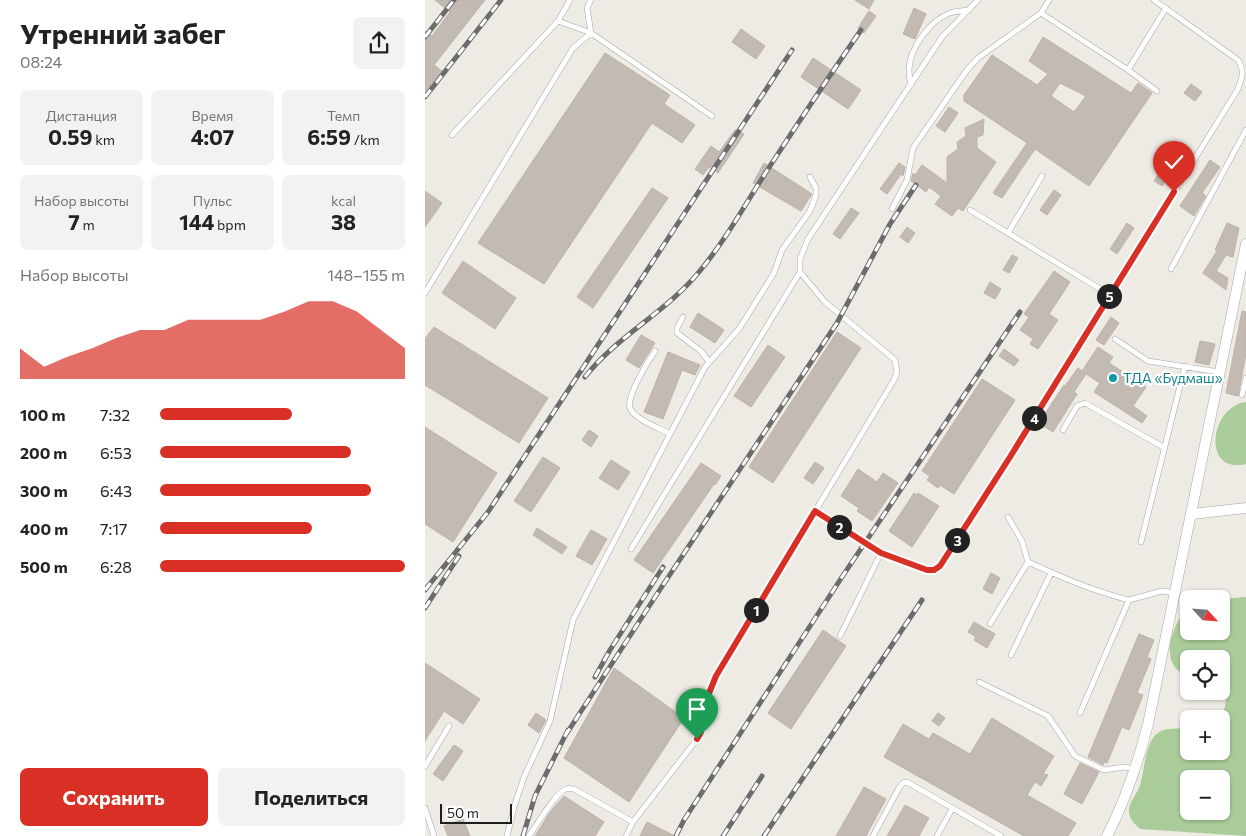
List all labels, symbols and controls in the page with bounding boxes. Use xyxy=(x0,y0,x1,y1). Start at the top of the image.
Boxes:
text: Утренний забег xyxy=(20,16,226,50)
button: share xyxy=(353,17,405,69)
text: 08:24 xyxy=(20,52,62,71)
text: Дистанция xyxy=(46,107,117,124)
text: Время xyxy=(192,107,233,124)
text: Темп xyxy=(327,107,360,124)
text: 0.59 xyxy=(48,124,92,149)
text: 4:07 xyxy=(191,124,234,149)
text: 6:59 xyxy=(307,124,351,149)
text: km xyxy=(92,131,115,148)
text: /km xyxy=(351,131,380,148)
pin xyxy=(1153,141,1195,192)
icon: check xyxy=(1160,148,1188,176)
text: Набор высоты xyxy=(34,192,129,209)
text: Пульс xyxy=(193,192,232,209)
text: kcal xyxy=(331,192,356,209)
text: 7 xyxy=(68,209,80,234)
text: 144 xyxy=(179,209,214,234)
text: 38 xyxy=(331,209,356,234)
text: m xyxy=(80,216,95,233)
text: bpm xyxy=(214,216,246,233)
text: Набор высоты xyxy=(20,265,129,284)
text: 148–155 m xyxy=(327,265,405,284)
pin: 5 xyxy=(1097,284,1121,308)
text: 5 xyxy=(1105,288,1114,305)
place label: ТДА «Будмаш» xyxy=(1123,369,1223,386)
marker: ТДА «Будмаш» xyxy=(1107,372,1119,384)
text: 100 m xyxy=(20,405,66,424)
text: 7:32 xyxy=(100,405,130,424)
pin: 4 xyxy=(1021,406,1047,430)
text: 4 xyxy=(1030,410,1039,427)
text: 200 m xyxy=(20,443,67,462)
text: 6:53 xyxy=(100,443,132,462)
text: 300 m xyxy=(20,481,68,500)
text: 6:43 xyxy=(100,481,132,500)
pin: 2 xyxy=(827,514,851,540)
text: 400 m xyxy=(20,519,68,538)
text: 7:17 xyxy=(100,519,128,538)
text: 2 xyxy=(836,519,843,536)
pin: 3 xyxy=(945,528,969,552)
text: 3 xyxy=(953,532,962,549)
text: 500 m xyxy=(20,557,68,576)
text: 6:28 xyxy=(100,557,132,576)
north arrow xyxy=(1180,590,1230,640)
map controls xyxy=(1180,590,1230,820)
pin: 1 xyxy=(743,598,769,622)
text: 1 xyxy=(753,602,760,619)
button: locate xyxy=(1180,650,1230,700)
pin xyxy=(676,688,718,739)
icon: arrive xyxy=(683,695,711,723)
button: + xyxy=(1180,710,1230,760)
button: Сохранить xyxy=(20,768,208,826)
button: Поделиться xyxy=(218,768,405,826)
button: − xyxy=(1180,770,1230,820)
scale bar xyxy=(440,801,513,824)
text: 50 m xyxy=(447,804,479,821)

